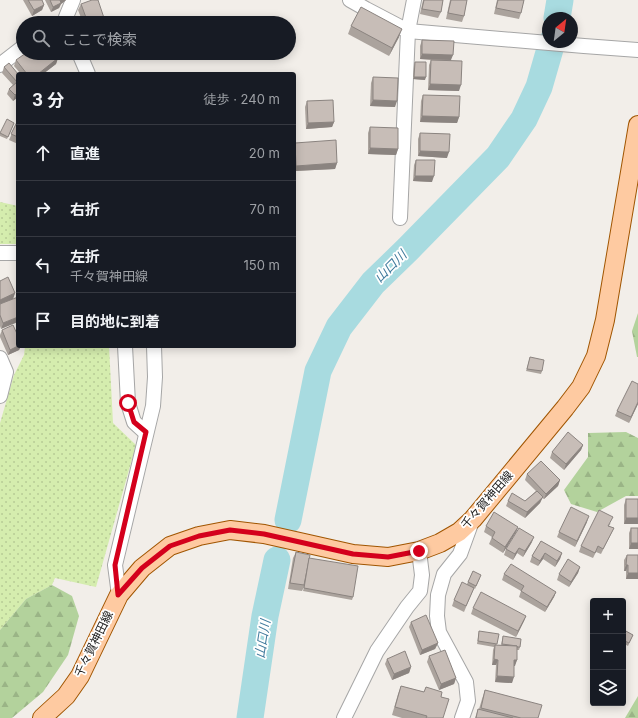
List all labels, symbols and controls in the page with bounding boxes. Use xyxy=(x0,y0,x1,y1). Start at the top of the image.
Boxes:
north arrow xyxy=(542,12,578,48)
search box xyxy=(16,16,296,60)
icon: search xyxy=(30,27,52,49)
text: ここで検索 xyxy=(62,30,137,49)
text: 3 分 xyxy=(32,90,64,110)
text: 徒歩 · 240 m xyxy=(204,91,280,107)
icon: ahead xyxy=(32,142,54,164)
text: 直進 xyxy=(70,144,100,163)
text: 20 m xyxy=(249,145,280,161)
icon: right xyxy=(32,198,54,220)
text: 右折 xyxy=(70,200,100,219)
text: 70 m xyxy=(250,201,280,217)
water label: 山口川 xyxy=(371,245,411,285)
text: 左折 xyxy=(70,247,100,266)
icon: left xyxy=(32,254,54,276)
text: 150 m xyxy=(244,257,280,273)
text: 千々賀神田線 xyxy=(70,268,148,284)
icon: arrive xyxy=(32,310,54,332)
text: 目的地に到着 xyxy=(70,312,160,331)
route start xyxy=(119,394,137,412)
street label: 千々賀神田線 xyxy=(457,468,516,532)
route end xyxy=(410,542,428,560)
map controls xyxy=(590,598,626,706)
button: + xyxy=(590,598,626,634)
street label: 千々賀神田線 xyxy=(71,608,116,679)
water label: 山口川 xyxy=(251,617,273,660)
button: − xyxy=(590,634,626,670)
button: layers xyxy=(590,670,626,706)

